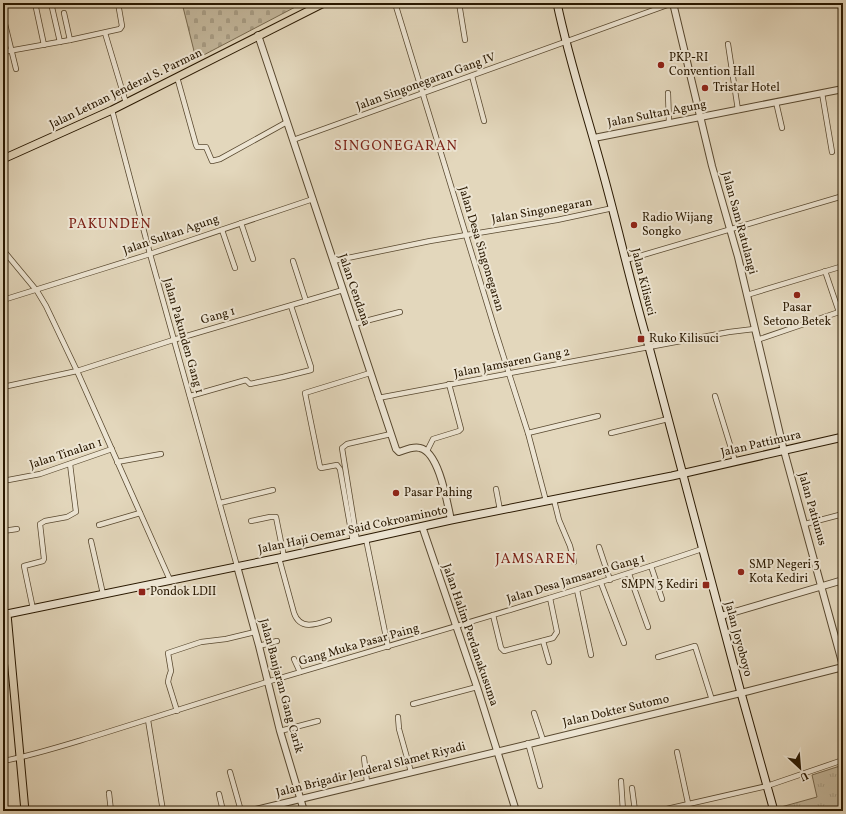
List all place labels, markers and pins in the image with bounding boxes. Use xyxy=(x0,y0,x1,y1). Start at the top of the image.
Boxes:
place label: PKP-RI Convention Hall xyxy=(669,50,755,80)
marker: PKP-RI Convention Hall xyxy=(656,60,666,70)
place label: Tristar Hotel xyxy=(713,80,780,96)
marker: Tristar Hotel xyxy=(700,83,710,93)
place label: Radio Wijang Songko xyxy=(642,210,713,240)
marker: Radio Wijang Songko xyxy=(629,220,639,230)
marker: Pasar Setono Betek xyxy=(792,290,802,300)
place label: Pasar Setono Betek xyxy=(763,300,832,330)
place label: Ruko Kilisuci xyxy=(649,331,719,347)
marker: Ruko Kilisuci xyxy=(636,334,646,344)
place label: Pasar Pahing xyxy=(404,485,473,501)
marker: Pasar Pahing xyxy=(391,488,401,498)
place label: SMP Negeri 3 Kota Kediri xyxy=(749,557,820,587)
marker: SMP Negeri 3 Kota Kediri xyxy=(736,567,746,577)
place label: SMPN 3 Kediri xyxy=(621,577,698,593)
marker: SMPN 3 Kediri xyxy=(701,580,711,590)
place label: Pondok LDII xyxy=(150,584,216,600)
marker: Pondok LDII xyxy=(137,587,147,597)

